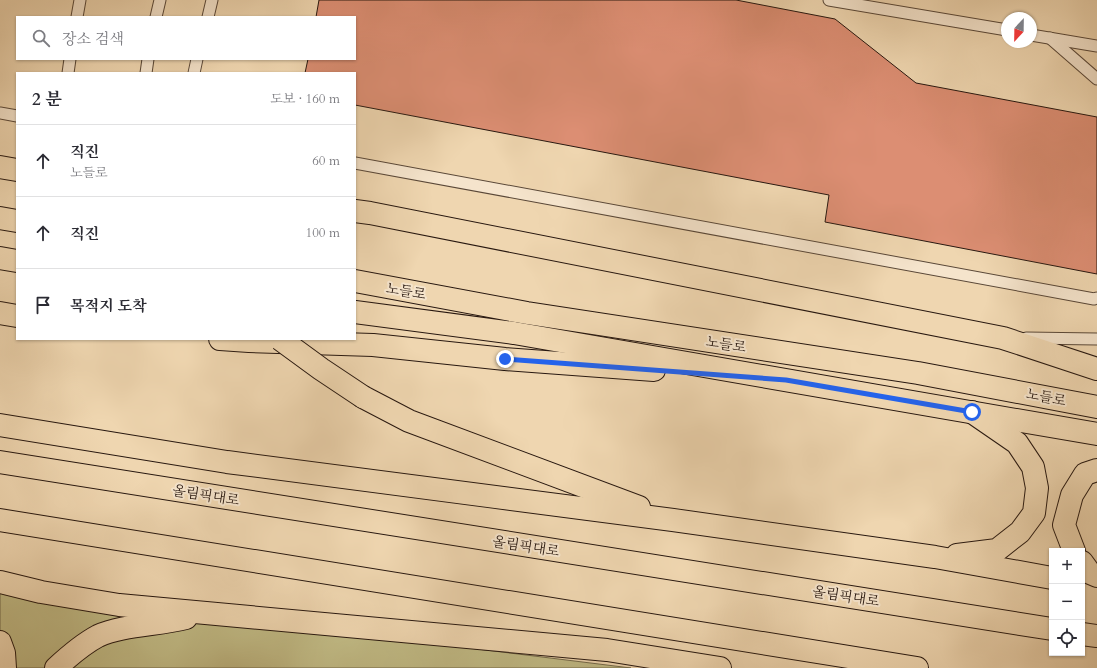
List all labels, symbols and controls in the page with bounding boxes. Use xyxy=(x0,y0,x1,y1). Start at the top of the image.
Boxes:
north arrow xyxy=(1001,12,1037,48)
search box xyxy=(16,16,356,60)
icon: search xyxy=(30,27,52,49)
text: 장소 검색 xyxy=(62,29,124,49)
text: 2 분 xyxy=(32,88,62,111)
text: 도보 · 160 m xyxy=(270,90,340,108)
text: 직진 xyxy=(70,142,99,162)
icon: ahead xyxy=(32,150,54,172)
text: 60 m xyxy=(312,152,340,170)
text: 노들로 xyxy=(70,164,108,182)
icon: ahead xyxy=(32,222,54,244)
text: 직진 xyxy=(70,224,99,244)
text: 100 m xyxy=(306,224,340,242)
street label: 노들로 xyxy=(384,279,428,304)
icon: arrive xyxy=(32,294,54,316)
text: 목적지 도착 xyxy=(70,296,146,316)
street label: 노들로 xyxy=(704,332,748,357)
route end xyxy=(496,350,514,368)
street label: 노들로 xyxy=(1024,384,1068,411)
route start xyxy=(963,403,981,421)
street label: 올림픽대로 xyxy=(171,481,241,510)
street label: 올림픽대로 xyxy=(491,532,561,561)
map controls xyxy=(1049,548,1085,656)
button: + xyxy=(1049,548,1085,584)
street label: 올림픽대로 xyxy=(811,582,881,611)
button: − xyxy=(1049,584,1085,620)
button: locate xyxy=(1049,620,1085,656)

